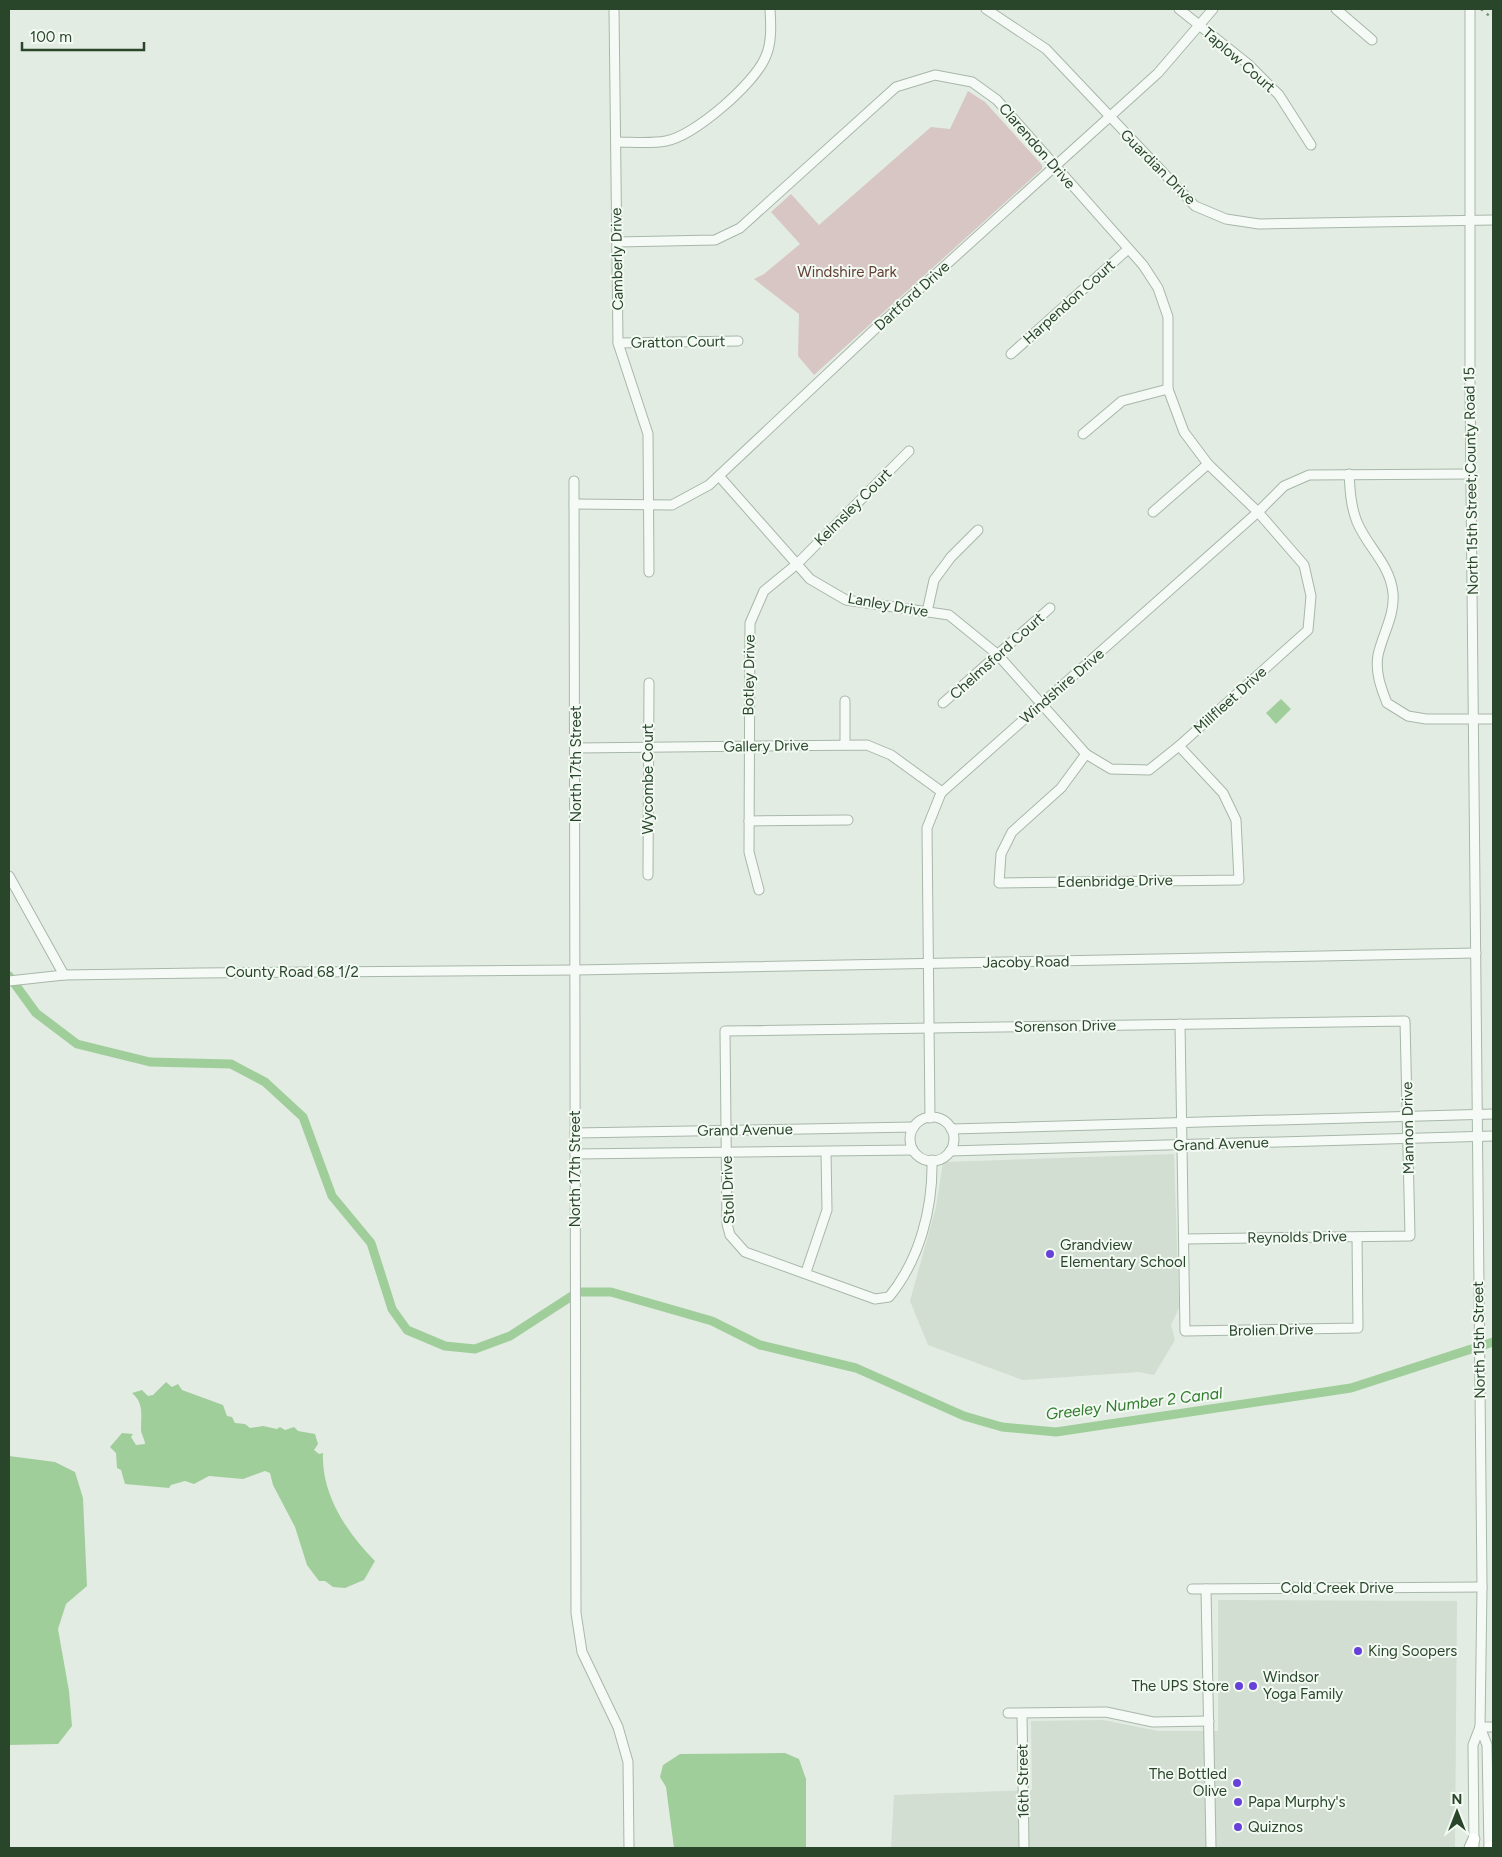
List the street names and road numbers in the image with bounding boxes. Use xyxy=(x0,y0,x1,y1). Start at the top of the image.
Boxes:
street label: Taplow Court xyxy=(1199,24,1279,96)
street label: Clarendon Drive xyxy=(995,99,1079,193)
street label: Guardian Drive xyxy=(1117,126,1199,208)
street label: Camberly Drive xyxy=(607,207,627,311)
street label: Harpendon Court xyxy=(1019,256,1119,348)
street label: Dartford Drive xyxy=(871,257,953,335)
street label: Gratton Court xyxy=(630,332,726,352)
street label: North 15th Street;County Road 15 xyxy=(1460,367,1482,595)
street label: Kelmsley Court xyxy=(811,464,896,549)
street label: Lanley Drive xyxy=(846,589,930,621)
street label: Chelmsford Court xyxy=(946,609,1048,703)
street label: Botley Drive xyxy=(739,634,759,716)
street label: Windshire Drive xyxy=(1016,645,1108,727)
street label: Millfleet Drive xyxy=(1190,663,1270,737)
street label: North 17th Street xyxy=(567,705,585,823)
street label: Wycombe Court xyxy=(639,723,657,835)
street label: Gallery Drive xyxy=(723,736,809,756)
street label: Edenbridge Drive xyxy=(1057,871,1173,891)
street label: Jacoby Road xyxy=(982,952,1070,972)
street label: County Road 68 1/2 xyxy=(225,963,359,981)
street label: Sorenson Drive xyxy=(1014,1016,1116,1036)
street label: Mannon Drive xyxy=(1398,1082,1418,1174)
street label: North 17th Street xyxy=(566,1110,584,1228)
street label: Grand Avenue xyxy=(697,1120,793,1140)
street label: Grand Avenue xyxy=(1173,1133,1269,1155)
street label: Stoll Drive xyxy=(718,1155,738,1225)
street label: Reynolds Drive xyxy=(1247,1227,1347,1247)
street label: North 15th Street xyxy=(1469,1281,1489,1399)
street label: Brolien Drive xyxy=(1229,1320,1313,1340)
street label: Cold Creek Drive xyxy=(1280,1579,1394,1597)
street label: 16th Street xyxy=(1013,1743,1033,1818)

